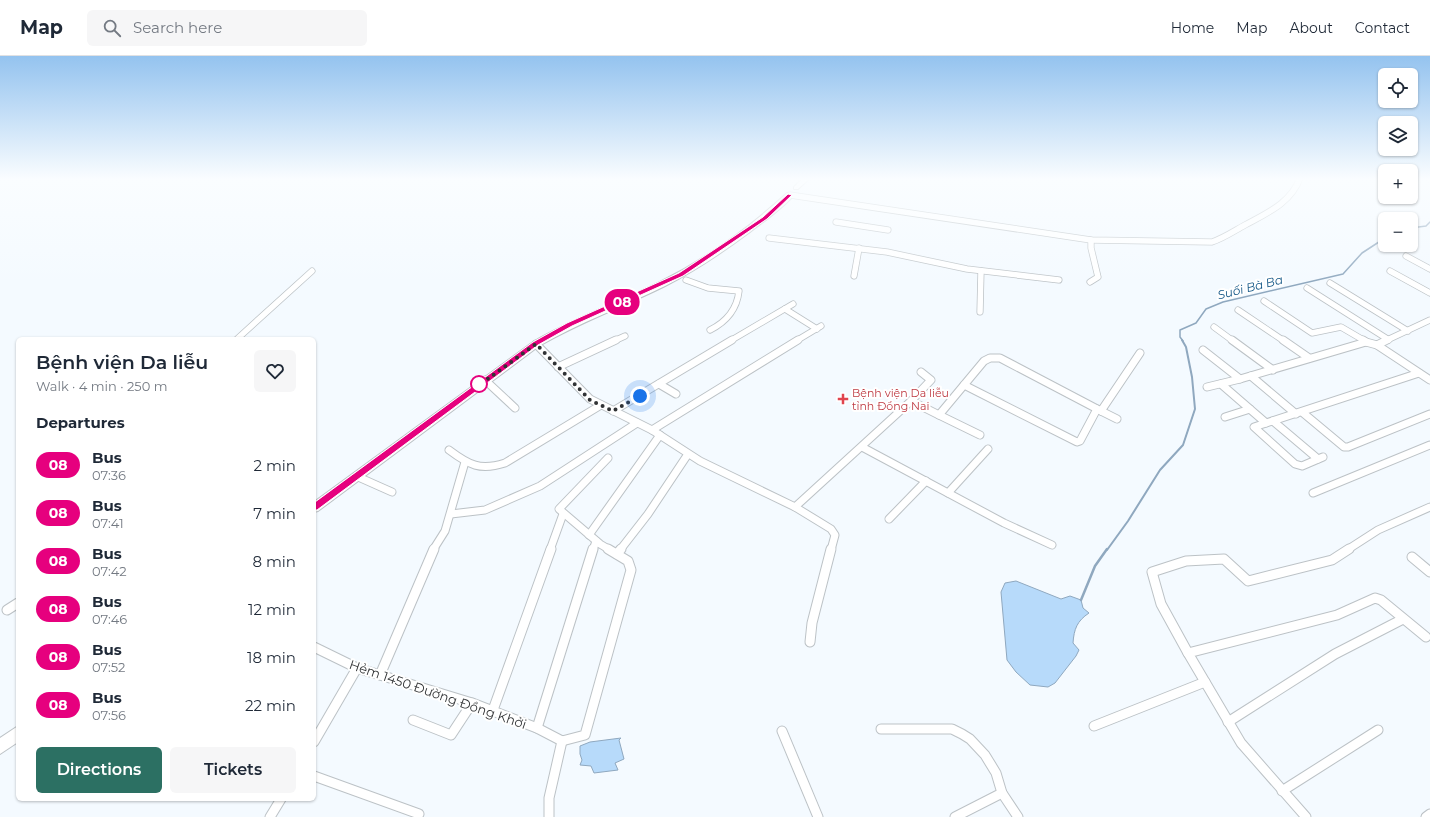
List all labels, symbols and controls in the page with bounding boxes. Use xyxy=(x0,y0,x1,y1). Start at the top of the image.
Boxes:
search box xyxy=(87,10,367,46)
text: Map xyxy=(20,16,63,39)
icon: search xyxy=(101,17,123,39)
text: Search here xyxy=(133,18,222,37)
text: Home xyxy=(1171,19,1214,37)
text: Map xyxy=(1236,19,1267,37)
text: About xyxy=(1289,19,1333,37)
text: Contact xyxy=(1355,19,1410,37)
map controls xyxy=(1378,68,1418,252)
button: locate xyxy=(1378,68,1418,108)
button: layers xyxy=(1378,116,1418,156)
button: + xyxy=(1378,164,1418,204)
button: − xyxy=(1378,212,1418,252)
water label: Suối Bà Ba xyxy=(1216,272,1284,302)
line badge: 08 xyxy=(604,289,640,315)
text: 08 xyxy=(613,293,631,311)
button: heart xyxy=(254,350,296,392)
text: Bệnh viện Da liễu xyxy=(36,351,208,374)
unlabelled marker xyxy=(470,375,488,393)
text: Walk · 4 min · 250 m xyxy=(36,378,167,394)
your location xyxy=(630,386,650,406)
place label: Bệnh viện Da liễu tỉnh Đồng Nai xyxy=(852,386,949,413)
marker: Bệnh viện Da liễu tỉnh Đồng Nai xyxy=(837,393,849,405)
text: Departures xyxy=(36,413,125,432)
text: Bus xyxy=(92,448,122,467)
text: 08 xyxy=(49,456,67,474)
text: 2 min xyxy=(253,456,296,475)
text: 07:36 xyxy=(92,467,126,483)
text: Bus xyxy=(92,496,122,515)
text: 08 xyxy=(49,504,67,522)
text: 7 min xyxy=(253,504,296,523)
text: 07:41 xyxy=(92,515,124,531)
text: Bus xyxy=(92,544,122,563)
text: 08 xyxy=(49,552,67,570)
text: 8 min xyxy=(252,552,296,571)
text: 07:42 xyxy=(92,563,127,579)
text: Bus xyxy=(92,592,122,611)
text: 08 xyxy=(49,600,67,618)
text: 12 min xyxy=(248,600,296,619)
text: 07:46 xyxy=(92,611,127,627)
text: Bus xyxy=(92,640,122,659)
text: 08 xyxy=(49,648,67,666)
text: 18 min xyxy=(247,648,296,667)
street label: Hẻm 1450 Đường Đồng Khởi xyxy=(347,656,529,732)
text: 07:52 xyxy=(92,659,125,675)
text: Bus xyxy=(92,688,122,707)
text: 08 xyxy=(49,696,67,714)
text: 22 min xyxy=(245,696,296,715)
text: 07:56 xyxy=(92,707,126,723)
button: Directions xyxy=(36,747,162,793)
button: Tickets xyxy=(170,747,296,793)

